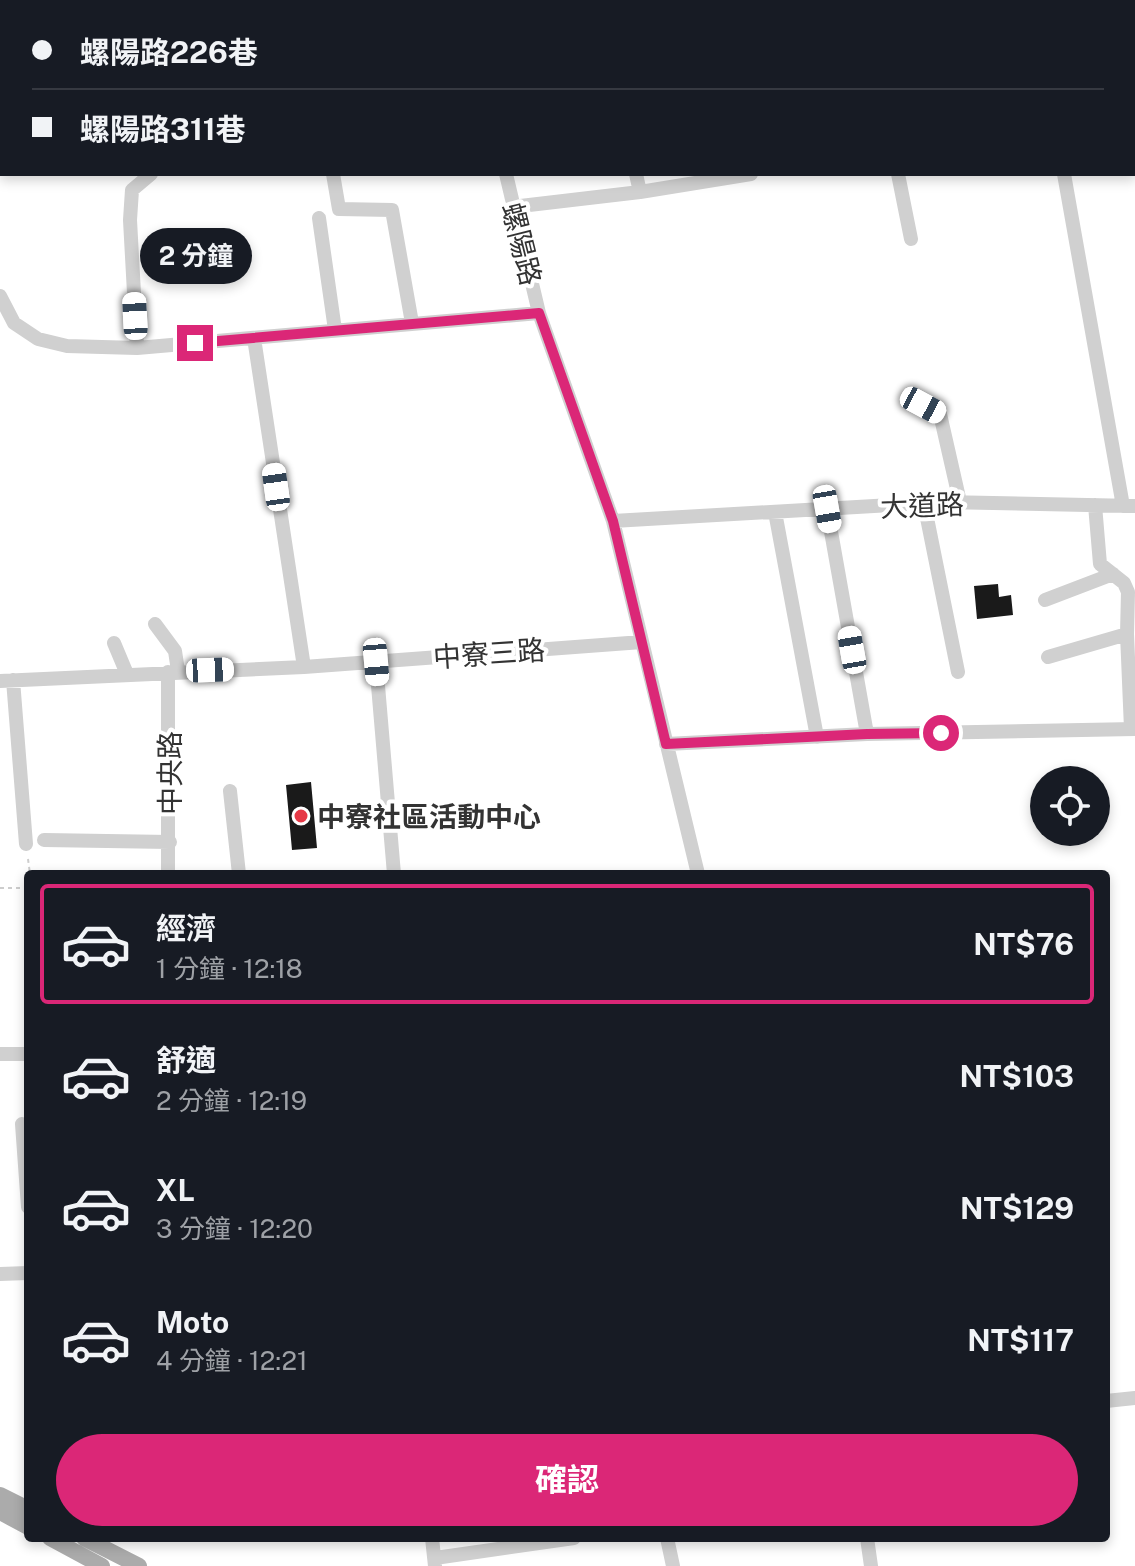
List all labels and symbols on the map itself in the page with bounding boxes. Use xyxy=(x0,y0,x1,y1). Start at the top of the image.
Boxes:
street label: 螺陽路 xyxy=(496,199,548,289)
callout: 2 分鐘 xyxy=(139,227,251,283)
car xyxy=(122,291,148,341)
route end xyxy=(177,325,213,361)
car xyxy=(896,383,950,427)
car xyxy=(261,462,291,512)
car xyxy=(811,483,843,535)
street label: 大道路 xyxy=(879,487,965,523)
car xyxy=(836,624,868,676)
street label: 中寮三路 xyxy=(432,633,546,673)
car xyxy=(362,637,390,687)
car xyxy=(186,657,234,683)
route start xyxy=(923,715,959,751)
street label: 中央路 xyxy=(153,731,186,815)
place label: 中寮社區活動中心 xyxy=(317,800,541,833)
marker: 中寮社區活動中心 xyxy=(292,807,310,825)

